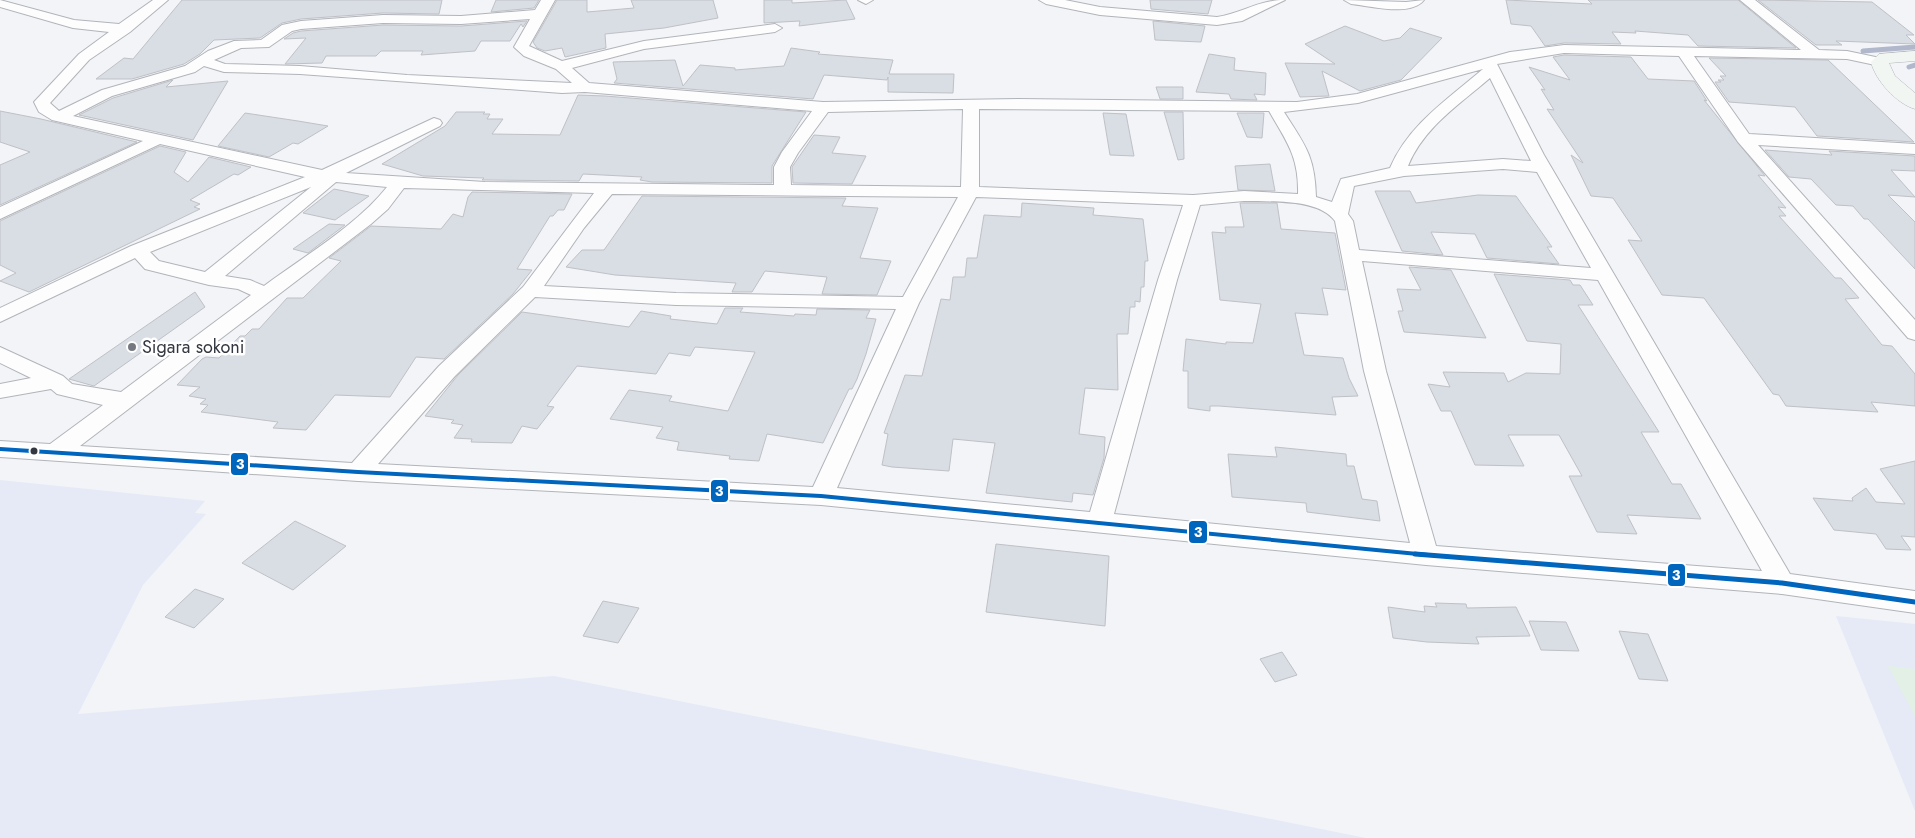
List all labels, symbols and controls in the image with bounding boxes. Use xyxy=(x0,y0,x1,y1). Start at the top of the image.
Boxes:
place label: Sigara sokoni xyxy=(142,334,244,360)
marker: Sigara sokoni xyxy=(126,341,138,353)
unlabelled marker xyxy=(29,446,39,456)
line badge: 3 xyxy=(230,452,249,476)
text: 3 xyxy=(236,454,245,474)
line badge: 3 xyxy=(710,479,729,503)
text: 3 xyxy=(715,481,724,501)
line badge: 3 xyxy=(1188,520,1208,544)
text: 3 xyxy=(1194,522,1203,542)
line badge: 3 xyxy=(1667,563,1686,587)
text: 3 xyxy=(1672,565,1681,585)

